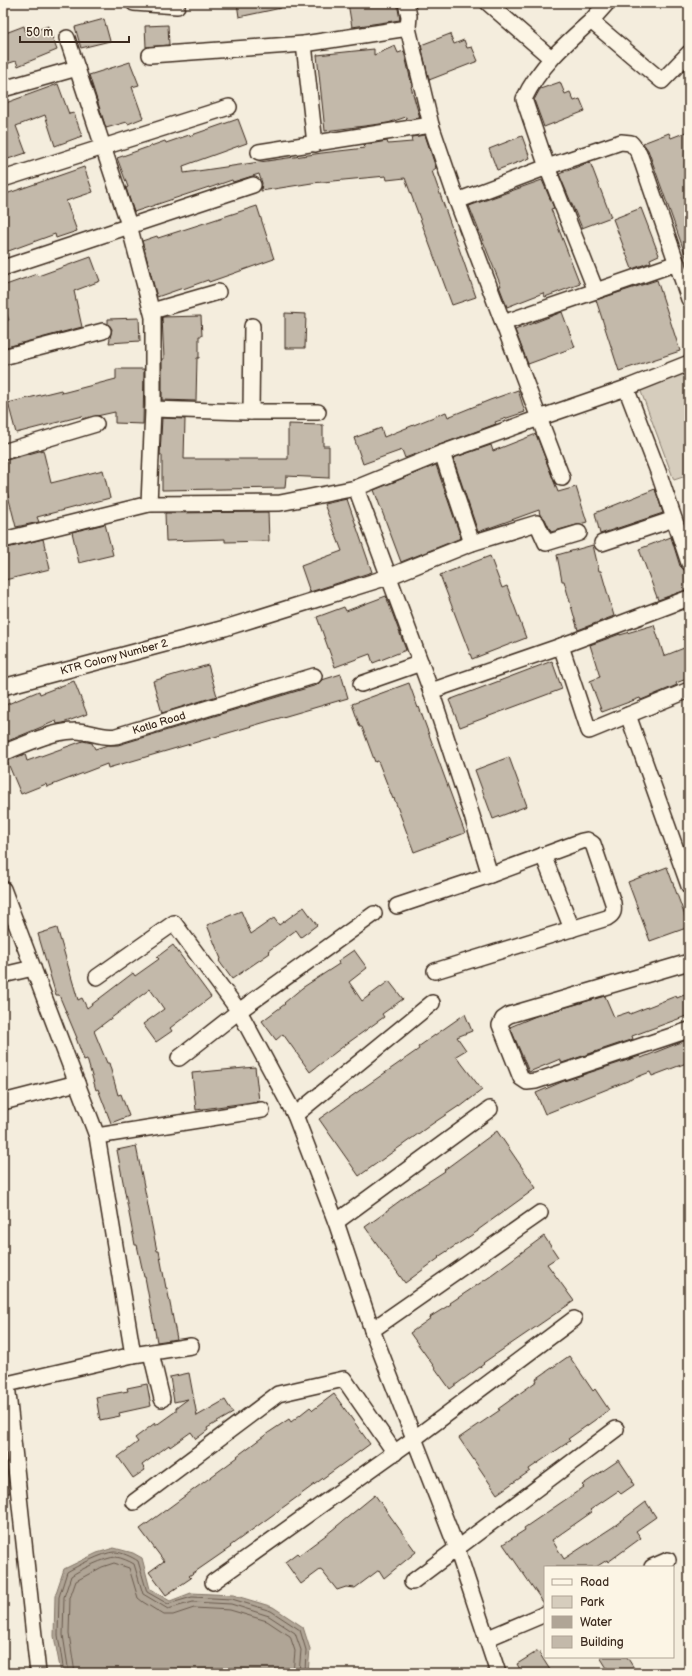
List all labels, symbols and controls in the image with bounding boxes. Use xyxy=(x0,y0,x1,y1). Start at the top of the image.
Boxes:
scale bar xyxy=(20,18,129,44)
text: 50 m xyxy=(26,25,53,40)
street label: KTR Colony Number 2 xyxy=(59,636,169,678)
street label: Katla Road xyxy=(131,709,187,737)
legend xyxy=(544,1566,674,1658)
text: Road xyxy=(580,1575,609,1590)
text: Park xyxy=(580,1595,604,1610)
text: Water xyxy=(580,1615,612,1630)
text: Building xyxy=(580,1635,624,1650)

